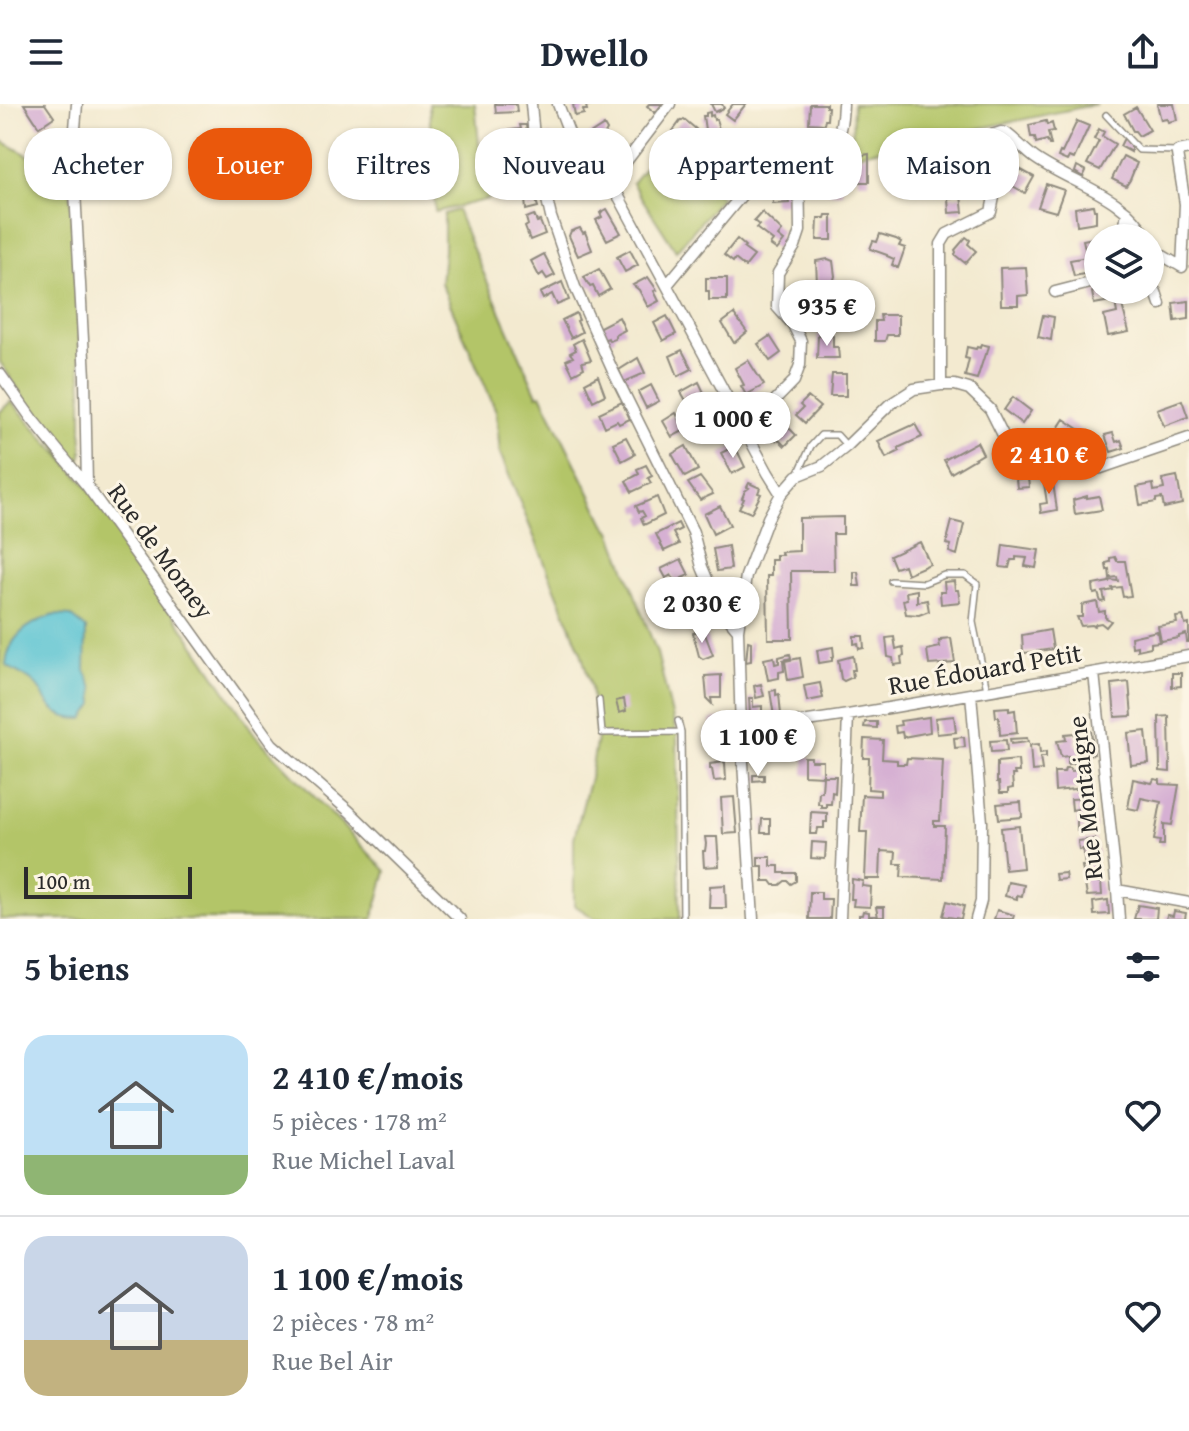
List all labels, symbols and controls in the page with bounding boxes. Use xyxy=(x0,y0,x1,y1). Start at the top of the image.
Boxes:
text: Dwello xyxy=(541,26,648,79)
icon: menu xyxy=(24,30,68,74)
icon: share xyxy=(1121,30,1165,74)
chip: Acheter xyxy=(24,128,172,200)
chip: Louer xyxy=(188,128,312,200)
chip: Filtres xyxy=(328,128,459,200)
chip: Nouveau xyxy=(475,128,633,200)
chip: Appartement xyxy=(649,128,862,200)
chip: Maison xyxy=(878,128,1019,200)
map controls xyxy=(1084,224,1164,304)
button: layers xyxy=(1084,224,1164,304)
pin: 935 € xyxy=(771,280,883,348)
text: 935 € xyxy=(797,286,857,325)
pin: 1 000 € xyxy=(659,392,807,460)
text: 1 000 € xyxy=(694,398,772,437)
pin: 2 410 € xyxy=(975,428,1123,496)
text: 2 410 € xyxy=(1010,434,1088,473)
street label: Rue de Momey xyxy=(99,475,224,627)
pin: 2 030 € xyxy=(628,577,776,645)
text: 2 030 € xyxy=(663,583,741,622)
street label: Rue Édouard Petit xyxy=(885,632,1085,705)
pin: 1 100 € xyxy=(684,710,832,778)
street label: Rue Montaigne xyxy=(1057,714,1113,882)
text: 1 100 € xyxy=(719,716,797,755)
scale bar xyxy=(24,863,192,899)
text: 100 m xyxy=(36,865,91,897)
text: 5 biens xyxy=(24,943,130,992)
icon: filters xyxy=(1121,945,1165,989)
text: 2 410 €/mois xyxy=(272,1052,464,1101)
icon: home xyxy=(88,1067,184,1163)
icon: heart xyxy=(1121,1093,1165,1137)
text: 5 pièces · 178 m² xyxy=(272,1101,447,1140)
text: Rue Michel Laval xyxy=(272,1140,455,1179)
text: 1 100 €/mois xyxy=(272,1253,464,1302)
icon: home xyxy=(88,1268,184,1364)
icon: heart xyxy=(1121,1294,1165,1338)
text: 2 pièces · 78 m² xyxy=(272,1302,434,1341)
text: Rue Bel Air xyxy=(272,1341,393,1380)

